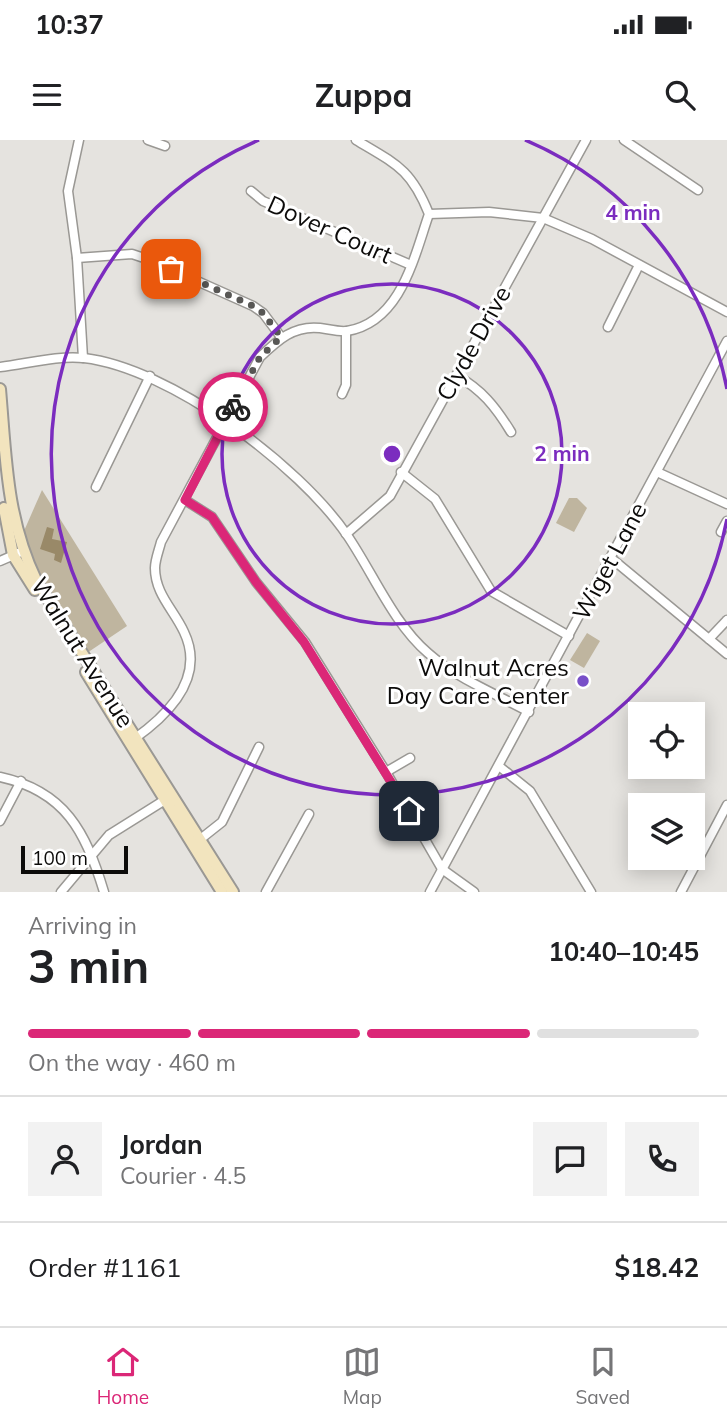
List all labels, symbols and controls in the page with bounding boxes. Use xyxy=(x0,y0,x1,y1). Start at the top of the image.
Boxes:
text: 10:37 xyxy=(35,8,104,41)
text: Zuppa xyxy=(315,75,412,115)
icon: menu xyxy=(28,76,66,114)
icon: search xyxy=(661,76,699,114)
street label: Dover Court xyxy=(263,188,397,270)
text: 4 min xyxy=(605,199,661,225)
pin xyxy=(141,239,201,299)
icon: bag xyxy=(152,250,190,288)
street label: Clyde Drive xyxy=(429,280,517,406)
courier xyxy=(198,372,268,442)
icon: bike xyxy=(214,388,252,426)
text: 2 min xyxy=(534,440,590,466)
centre of rings xyxy=(380,442,404,466)
street label: Wiget Lane xyxy=(565,497,653,625)
street label: Walnut Avenue xyxy=(25,571,141,733)
place label: Walnut Acres Day Care Center xyxy=(387,652,569,710)
marker: Walnut Acres Day Care Center xyxy=(575,673,591,689)
map controls xyxy=(628,702,705,870)
button: locate xyxy=(628,702,705,779)
pin xyxy=(379,781,439,841)
icon: home xyxy=(390,792,428,830)
button: layers xyxy=(628,793,705,870)
scale bar xyxy=(21,843,128,875)
text: 100 m xyxy=(32,846,88,870)
text: Arriving in xyxy=(28,911,137,940)
text: 10:40–10:45 xyxy=(548,935,699,968)
text: 3 min xyxy=(28,937,149,995)
text: On the way · 460 m xyxy=(28,1048,236,1077)
button: person xyxy=(28,1122,102,1196)
button: chat xyxy=(533,1122,607,1196)
button: phone xyxy=(625,1122,699,1196)
text: Jordan xyxy=(120,1128,203,1161)
text: Courier · 4.5 xyxy=(120,1161,246,1190)
text: Order #1161 xyxy=(28,1251,181,1284)
text: $18.42 xyxy=(615,1251,699,1284)
tab: Home xyxy=(97,1343,149,1409)
tab: Map xyxy=(343,1343,382,1409)
tab: Saved xyxy=(575,1343,630,1409)

